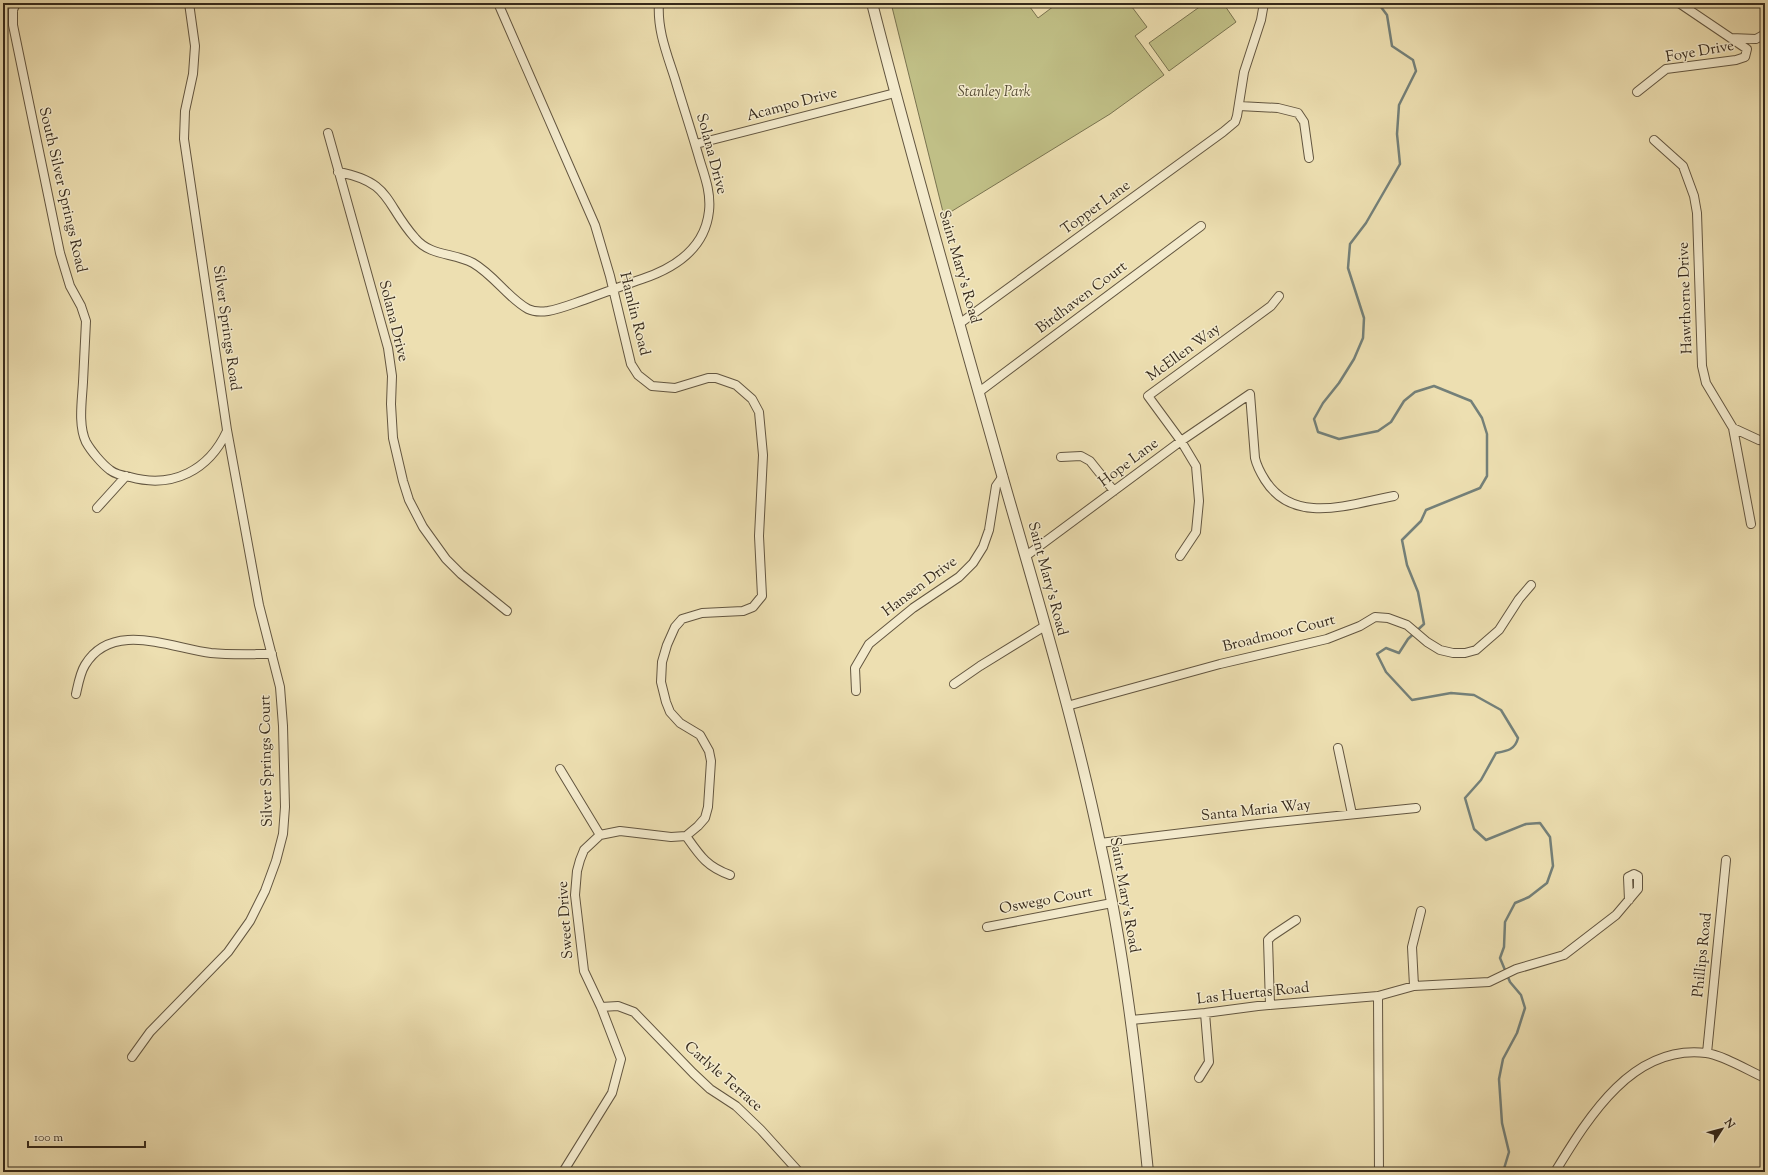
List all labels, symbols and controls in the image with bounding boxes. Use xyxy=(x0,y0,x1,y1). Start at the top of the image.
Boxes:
street label: Foye Drive xyxy=(1664,36,1736,68)
park label: Stanley Park xyxy=(958,82,1031,103)
street label: Acampo Drive xyxy=(744,83,840,127)
street label: South Silver Springs Road xyxy=(33,105,91,275)
street label: Solana Drive xyxy=(690,111,732,197)
street label: Topper Lane xyxy=(1057,176,1135,240)
street label: Saint Mary's Road xyxy=(933,208,985,327)
street label: Hawthorne Drive xyxy=(1674,241,1698,355)
street label: Birdhaven Court xyxy=(1032,257,1132,339)
street label: Silver Springs Road xyxy=(207,264,245,393)
street label: Hamlin Road xyxy=(613,270,655,358)
street label: Solana Drive xyxy=(373,278,413,364)
street label: McEllen Way xyxy=(1143,319,1226,387)
street label: Hope Lane xyxy=(1095,434,1163,492)
street label: Saint Mary's Road xyxy=(1022,520,1072,639)
street label: Hansen Drive xyxy=(878,552,962,622)
street label: Broadmoor Court xyxy=(1221,610,1337,658)
street label: Silver Springs Court xyxy=(255,695,279,827)
street label: Santa Maria Way xyxy=(1200,795,1312,827)
street label: Saint Mary's Road xyxy=(1103,836,1145,955)
street label: Sweet Drive xyxy=(553,880,579,960)
street label: Oswego Court xyxy=(998,882,1094,920)
street label: Phillips Road xyxy=(1688,911,1718,998)
street label: Las Huertas Road xyxy=(1196,978,1311,1010)
street label: Carlyle Terrace xyxy=(679,1037,767,1117)
north arrow xyxy=(1702,1109,1742,1149)
text: N xyxy=(1720,1115,1738,1132)
scale bar xyxy=(28,1123,145,1149)
text: 100 m xyxy=(34,1129,63,1147)

